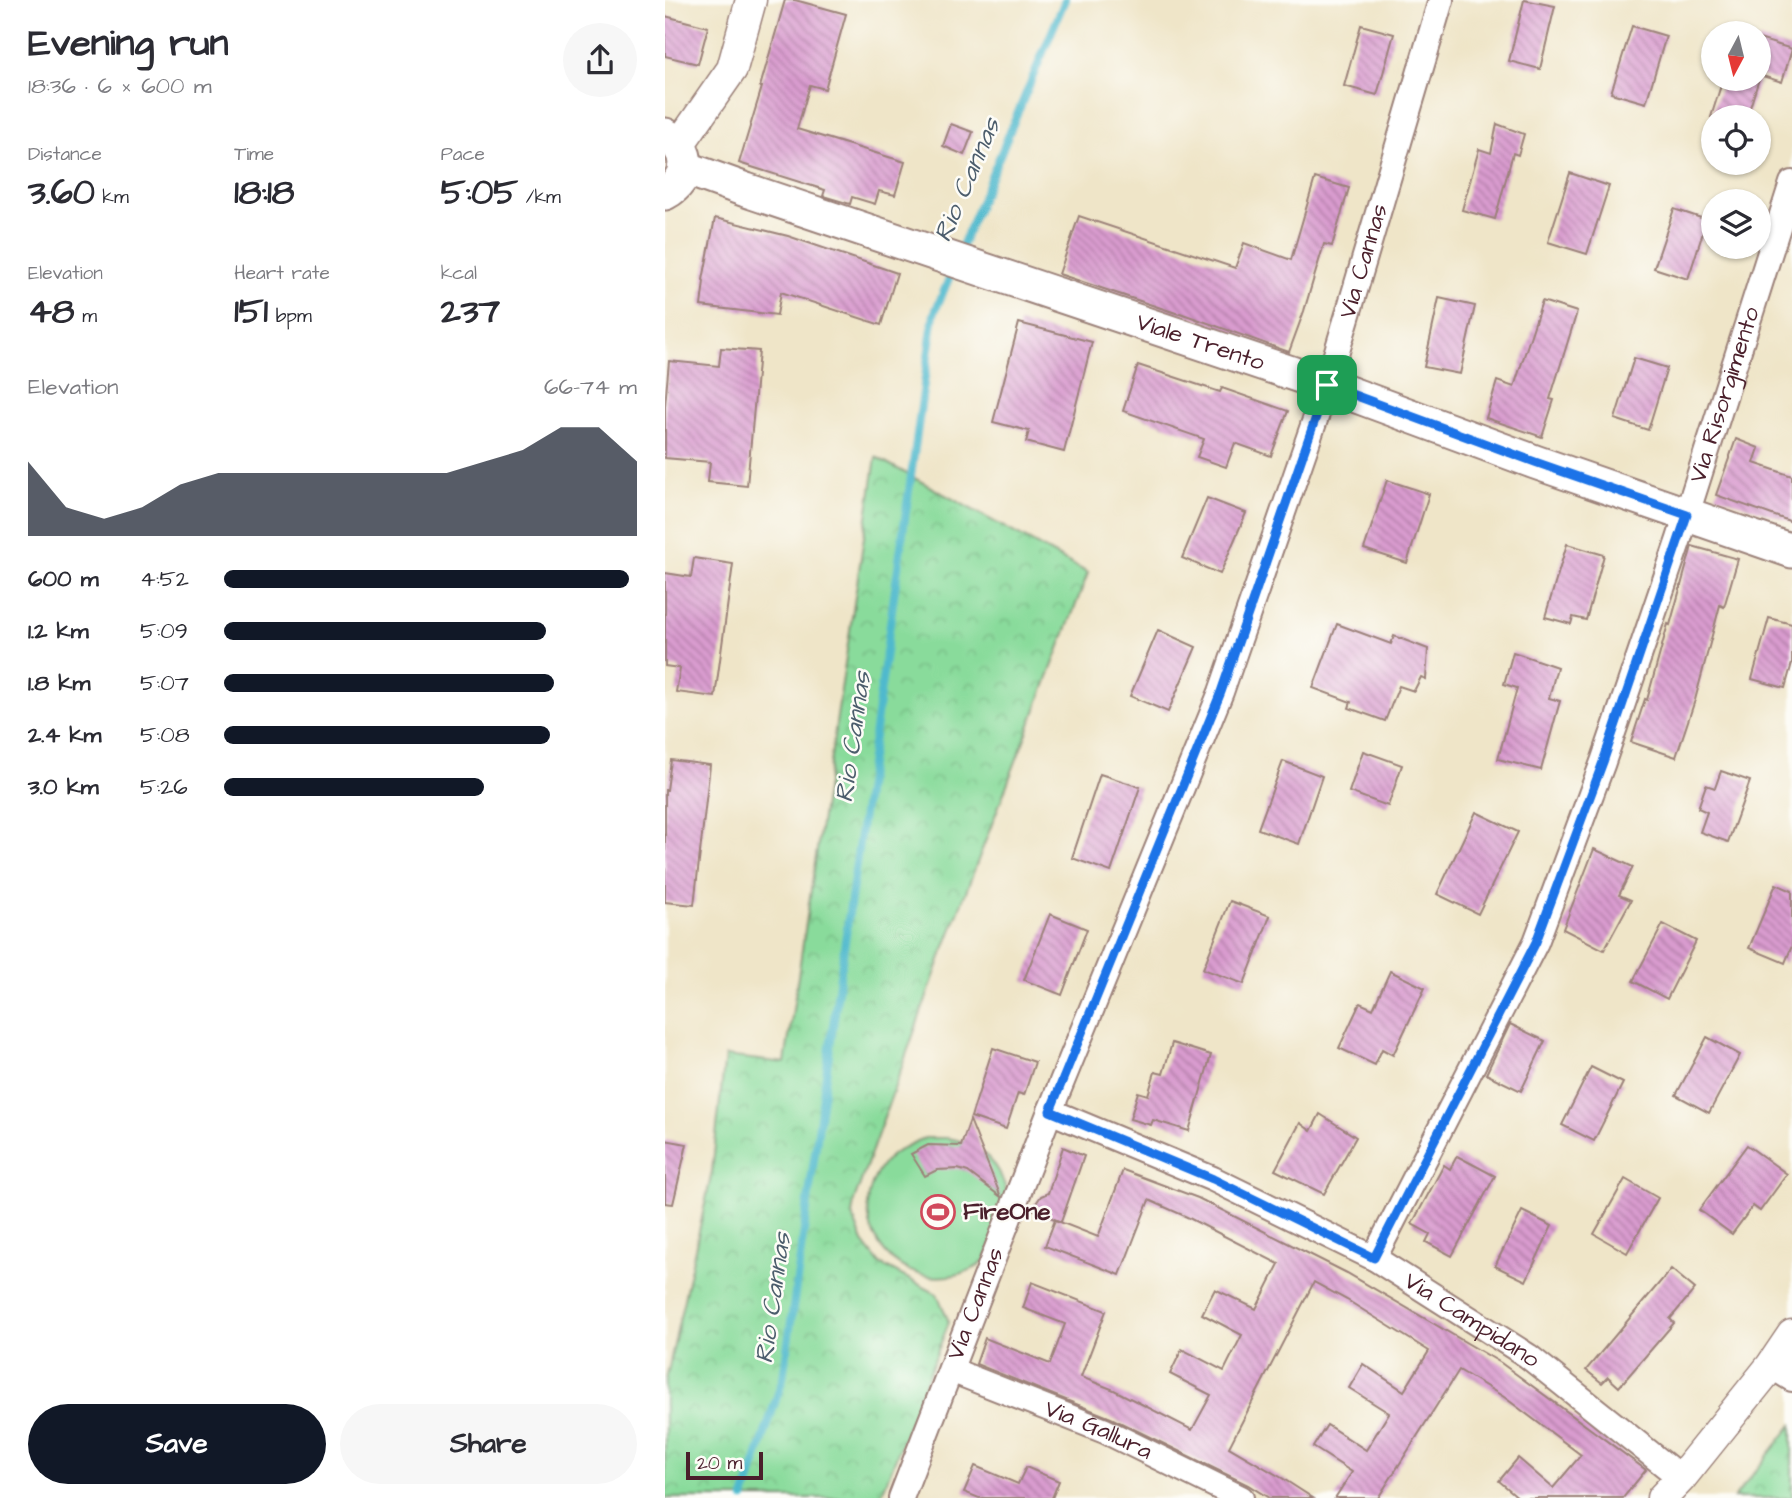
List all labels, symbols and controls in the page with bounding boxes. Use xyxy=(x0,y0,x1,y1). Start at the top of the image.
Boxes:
text: Evening run xyxy=(28,18,229,70)
north arrow xyxy=(1701,21,1771,91)
map controls xyxy=(1701,21,1771,259)
button: share xyxy=(563,23,637,97)
text: 18:36 · 6 × 600 m xyxy=(28,70,212,102)
button: locate xyxy=(1701,105,1771,175)
water label: Rio Cannas xyxy=(925,111,1010,248)
text: Distance xyxy=(28,141,102,168)
text: Time xyxy=(234,141,274,168)
text: Pace xyxy=(441,141,485,168)
text: 3.60 xyxy=(28,168,95,217)
text: 18:18 xyxy=(234,168,295,217)
text: 5:05 xyxy=(441,168,518,217)
text: km xyxy=(95,184,129,211)
text: /km xyxy=(518,184,561,211)
button: layers xyxy=(1701,189,1771,259)
street label: Via Cannas xyxy=(1331,200,1397,323)
text: Elevation xyxy=(28,260,103,287)
text: Heart rate xyxy=(234,260,330,287)
text: kcal xyxy=(441,260,477,287)
text: 48 xyxy=(28,287,75,336)
text: 151 xyxy=(234,287,268,336)
text: 237 xyxy=(441,287,500,336)
street label: Via Risorgimento xyxy=(1681,302,1769,487)
text: m xyxy=(75,303,97,330)
text: bpm xyxy=(268,303,312,330)
street label: Viale Trento xyxy=(1131,305,1269,380)
pin xyxy=(1297,355,1357,415)
icon: arrive xyxy=(1308,366,1346,404)
text: Elevation xyxy=(28,371,119,403)
text: 66–74 m xyxy=(544,371,637,403)
text: 600 m xyxy=(28,563,99,595)
text: 4:52 xyxy=(140,563,189,595)
text: 1.2 km xyxy=(28,615,89,647)
text: 5:09 xyxy=(140,615,188,647)
text: 1.8 km xyxy=(28,667,90,699)
text: 5:07 xyxy=(140,667,189,699)
water label: Rio Cannas xyxy=(826,667,880,805)
text: 2.4 km xyxy=(28,719,101,751)
text: 5:08 xyxy=(140,719,190,751)
text: 3.0 km xyxy=(28,771,99,803)
text: 5:26 xyxy=(140,771,188,803)
sports icon: FireOne xyxy=(919,1193,957,1231)
place label: FireOne xyxy=(963,1195,1051,1229)
water label: Rio Cannas xyxy=(746,1228,800,1366)
street label: Via Cannas xyxy=(939,1243,1013,1365)
street label: Via Campidano xyxy=(1397,1264,1548,1377)
street label: Via Gallura xyxy=(1039,1392,1158,1469)
button: Save xyxy=(28,1404,326,1484)
button: Share xyxy=(340,1404,637,1484)
scale bar xyxy=(686,1449,763,1481)
text: 20 m xyxy=(697,1450,742,1477)

